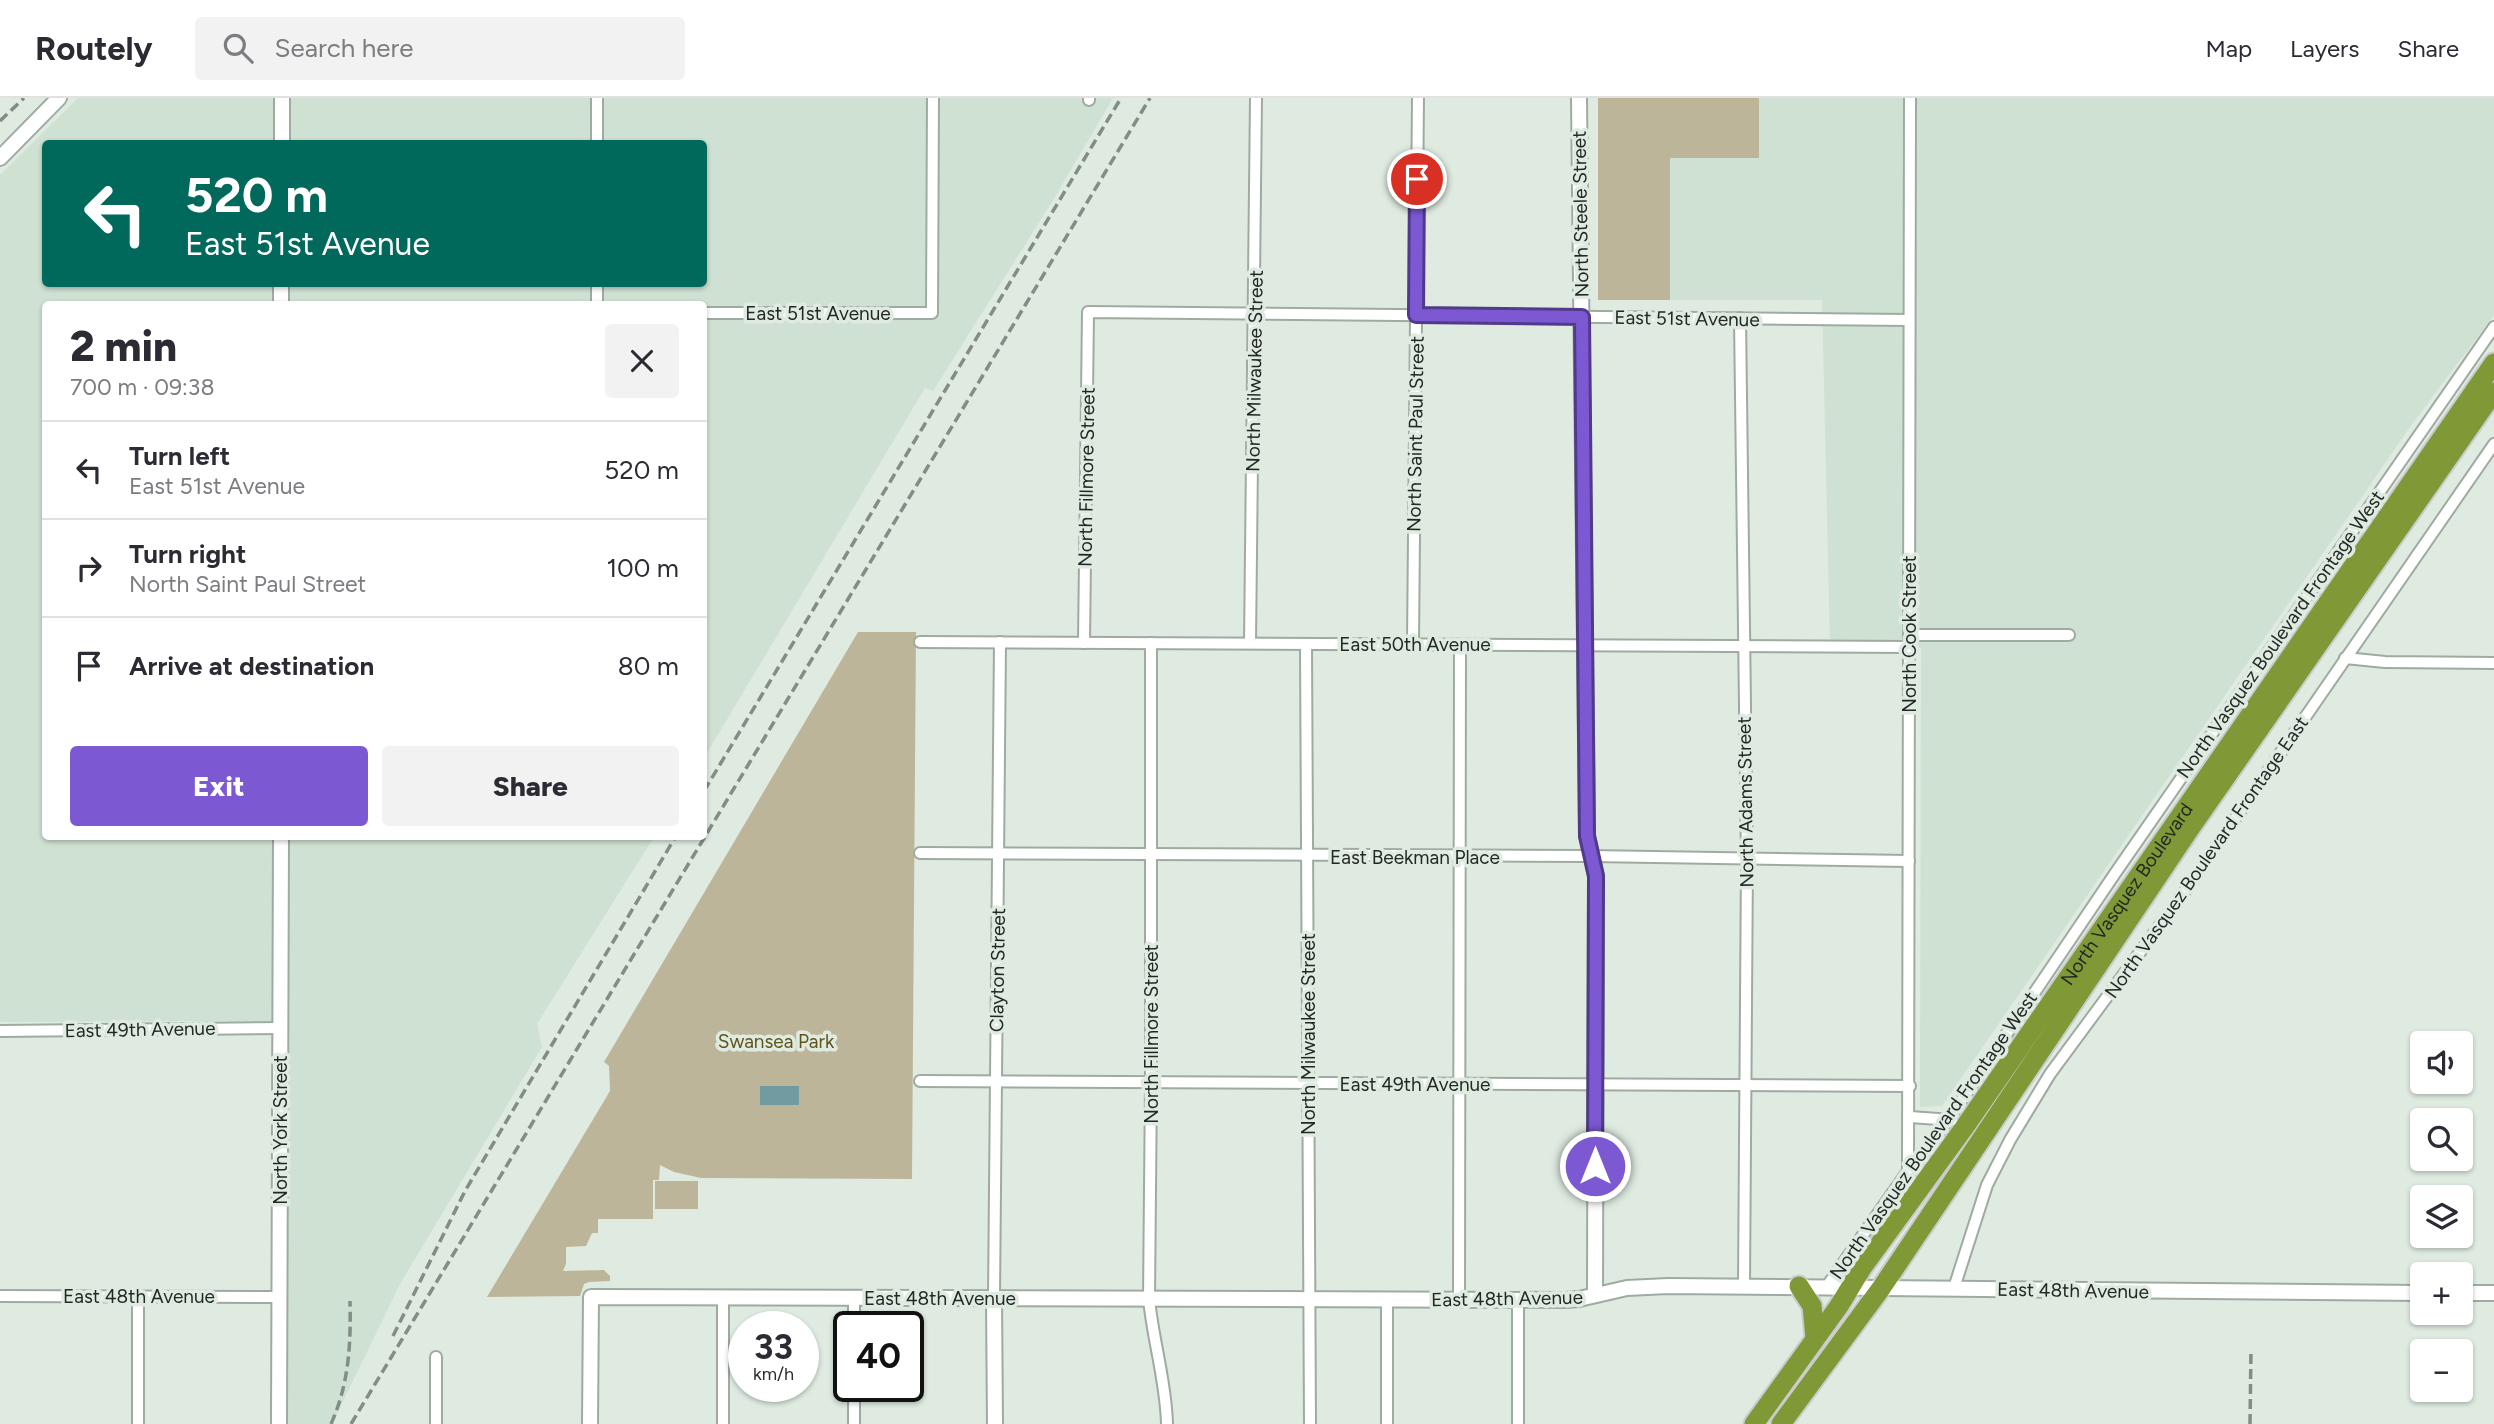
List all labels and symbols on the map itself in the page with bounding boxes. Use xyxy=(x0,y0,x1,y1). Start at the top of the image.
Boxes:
street label: North Steele Street xyxy=(1568,130,1593,297)
pin xyxy=(1387,149,1447,209)
street label: North Milwaukee Street xyxy=(1241,270,1268,472)
street label: East 51st Avenue xyxy=(745,302,891,325)
street label: East 51st Avenue xyxy=(1614,306,1760,331)
street label: North Saint Paul Street xyxy=(1402,336,1429,532)
street label: North Fillmore Street xyxy=(1073,387,1100,567)
street label: North Vasquez Boulevard Frontage West xyxy=(2172,486,2389,783)
street label: North Cook Street xyxy=(1898,555,1921,713)
street label: East 50th Avenue xyxy=(1339,633,1491,656)
street label: North Vasquez Boulevard Frontage East xyxy=(2099,712,2313,1002)
street label: North Adams Street xyxy=(1733,716,1758,888)
street label: North Vasquez Boulevard xyxy=(2055,800,2197,990)
street label: East Beekman Place xyxy=(1330,846,1500,869)
street label: Clayton Street xyxy=(985,908,1010,1032)
street label: North Milwaukee Street xyxy=(1297,933,1320,1135)
street label: North Fillmore Street xyxy=(1140,944,1163,1124)
street label: North Vasquez Boulevard Frontage West xyxy=(1825,987,2042,1284)
street label: East 49th Avenue xyxy=(64,1017,216,1042)
park label: Swansea Park xyxy=(718,1030,835,1053)
street label: North York Street xyxy=(269,1055,292,1205)
street label: East 49th Avenue xyxy=(1340,1073,1490,1096)
position arrow xyxy=(1558,1129,1632,1203)
street label: East 48th Avenue xyxy=(1997,1278,2149,1303)
street label: East 48th Avenue xyxy=(63,1285,215,1308)
street label: East 48th Avenue xyxy=(1431,1286,1583,1311)
street label: East 48th Avenue xyxy=(864,1287,1016,1310)
speed limit sign: 40 xyxy=(833,1311,924,1402)

